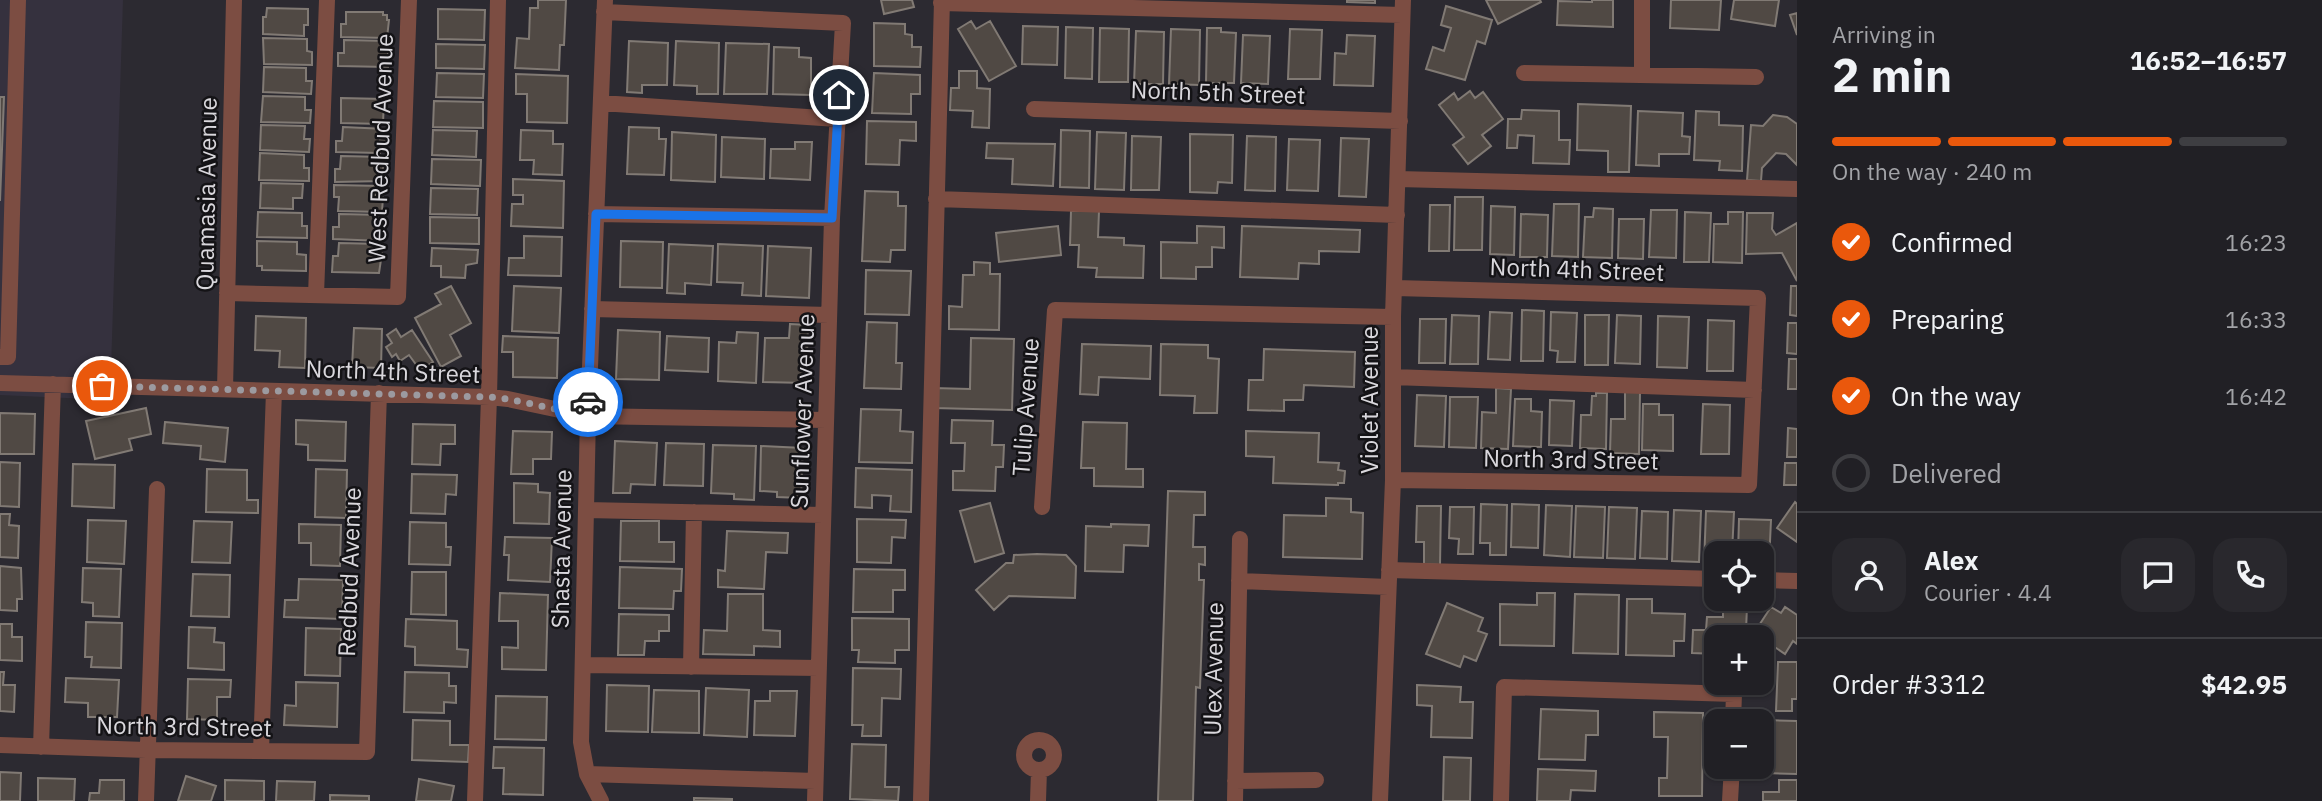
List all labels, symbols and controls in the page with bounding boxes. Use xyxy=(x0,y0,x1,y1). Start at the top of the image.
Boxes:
text: Arriving in xyxy=(1832,19,1936,49)
street label: West Redbud Avenue xyxy=(360,33,400,263)
text: 16:52–16:57 xyxy=(2130,43,2287,77)
text: 2 min xyxy=(1832,45,1952,105)
pin xyxy=(809,65,869,125)
street label: North 5th Street xyxy=(1130,73,1306,111)
icon: home xyxy=(820,76,858,114)
street label: Quamasia Avenue xyxy=(188,97,224,291)
text: On the way · 240 m xyxy=(1832,156,2032,186)
icon: check xyxy=(1832,223,1870,261)
text: Confirmed xyxy=(1891,225,2013,259)
text: 16:23 xyxy=(2225,227,2287,257)
street label: North 4th Street xyxy=(1489,250,1665,288)
icon: check xyxy=(1832,300,1870,338)
text: Preparing xyxy=(1891,302,2004,336)
text: 16:33 xyxy=(2225,304,2287,334)
street label: Sunflower Avenue xyxy=(783,313,821,509)
street label: Violet Avenue xyxy=(1353,326,1385,474)
street label: Tulip Avenue xyxy=(1004,337,1046,477)
street label: North 4th Street xyxy=(305,352,481,390)
pin xyxy=(72,356,132,416)
icon: bag xyxy=(83,367,121,405)
courier xyxy=(553,367,623,437)
icon: check xyxy=(1832,377,1870,415)
text: On the way xyxy=(1891,379,2021,413)
text: 16:42 xyxy=(2225,381,2287,411)
icon: car xyxy=(569,383,607,421)
street label: North 3rd Street xyxy=(1483,441,1659,477)
text: Delivered xyxy=(1891,456,2002,490)
street label: Shasta Avenue xyxy=(544,469,578,629)
street label: Redbud Avenue xyxy=(330,487,368,657)
button: person xyxy=(1832,538,1906,612)
button: chat xyxy=(2121,538,2195,612)
button: phone xyxy=(2213,538,2287,612)
map controls xyxy=(1704,541,1774,779)
button: locate xyxy=(1704,541,1774,611)
text: Alex xyxy=(1924,543,1978,577)
text: Courier · 4.4 xyxy=(1924,577,2052,607)
street label: Ulex Avenue xyxy=(1196,602,1230,736)
button: + xyxy=(1704,625,1774,695)
text: Order #3312 xyxy=(1832,667,1986,701)
text: $42.95 xyxy=(2201,667,2287,701)
street label: North 3rd Street xyxy=(96,708,272,744)
button: − xyxy=(1704,709,1774,779)

